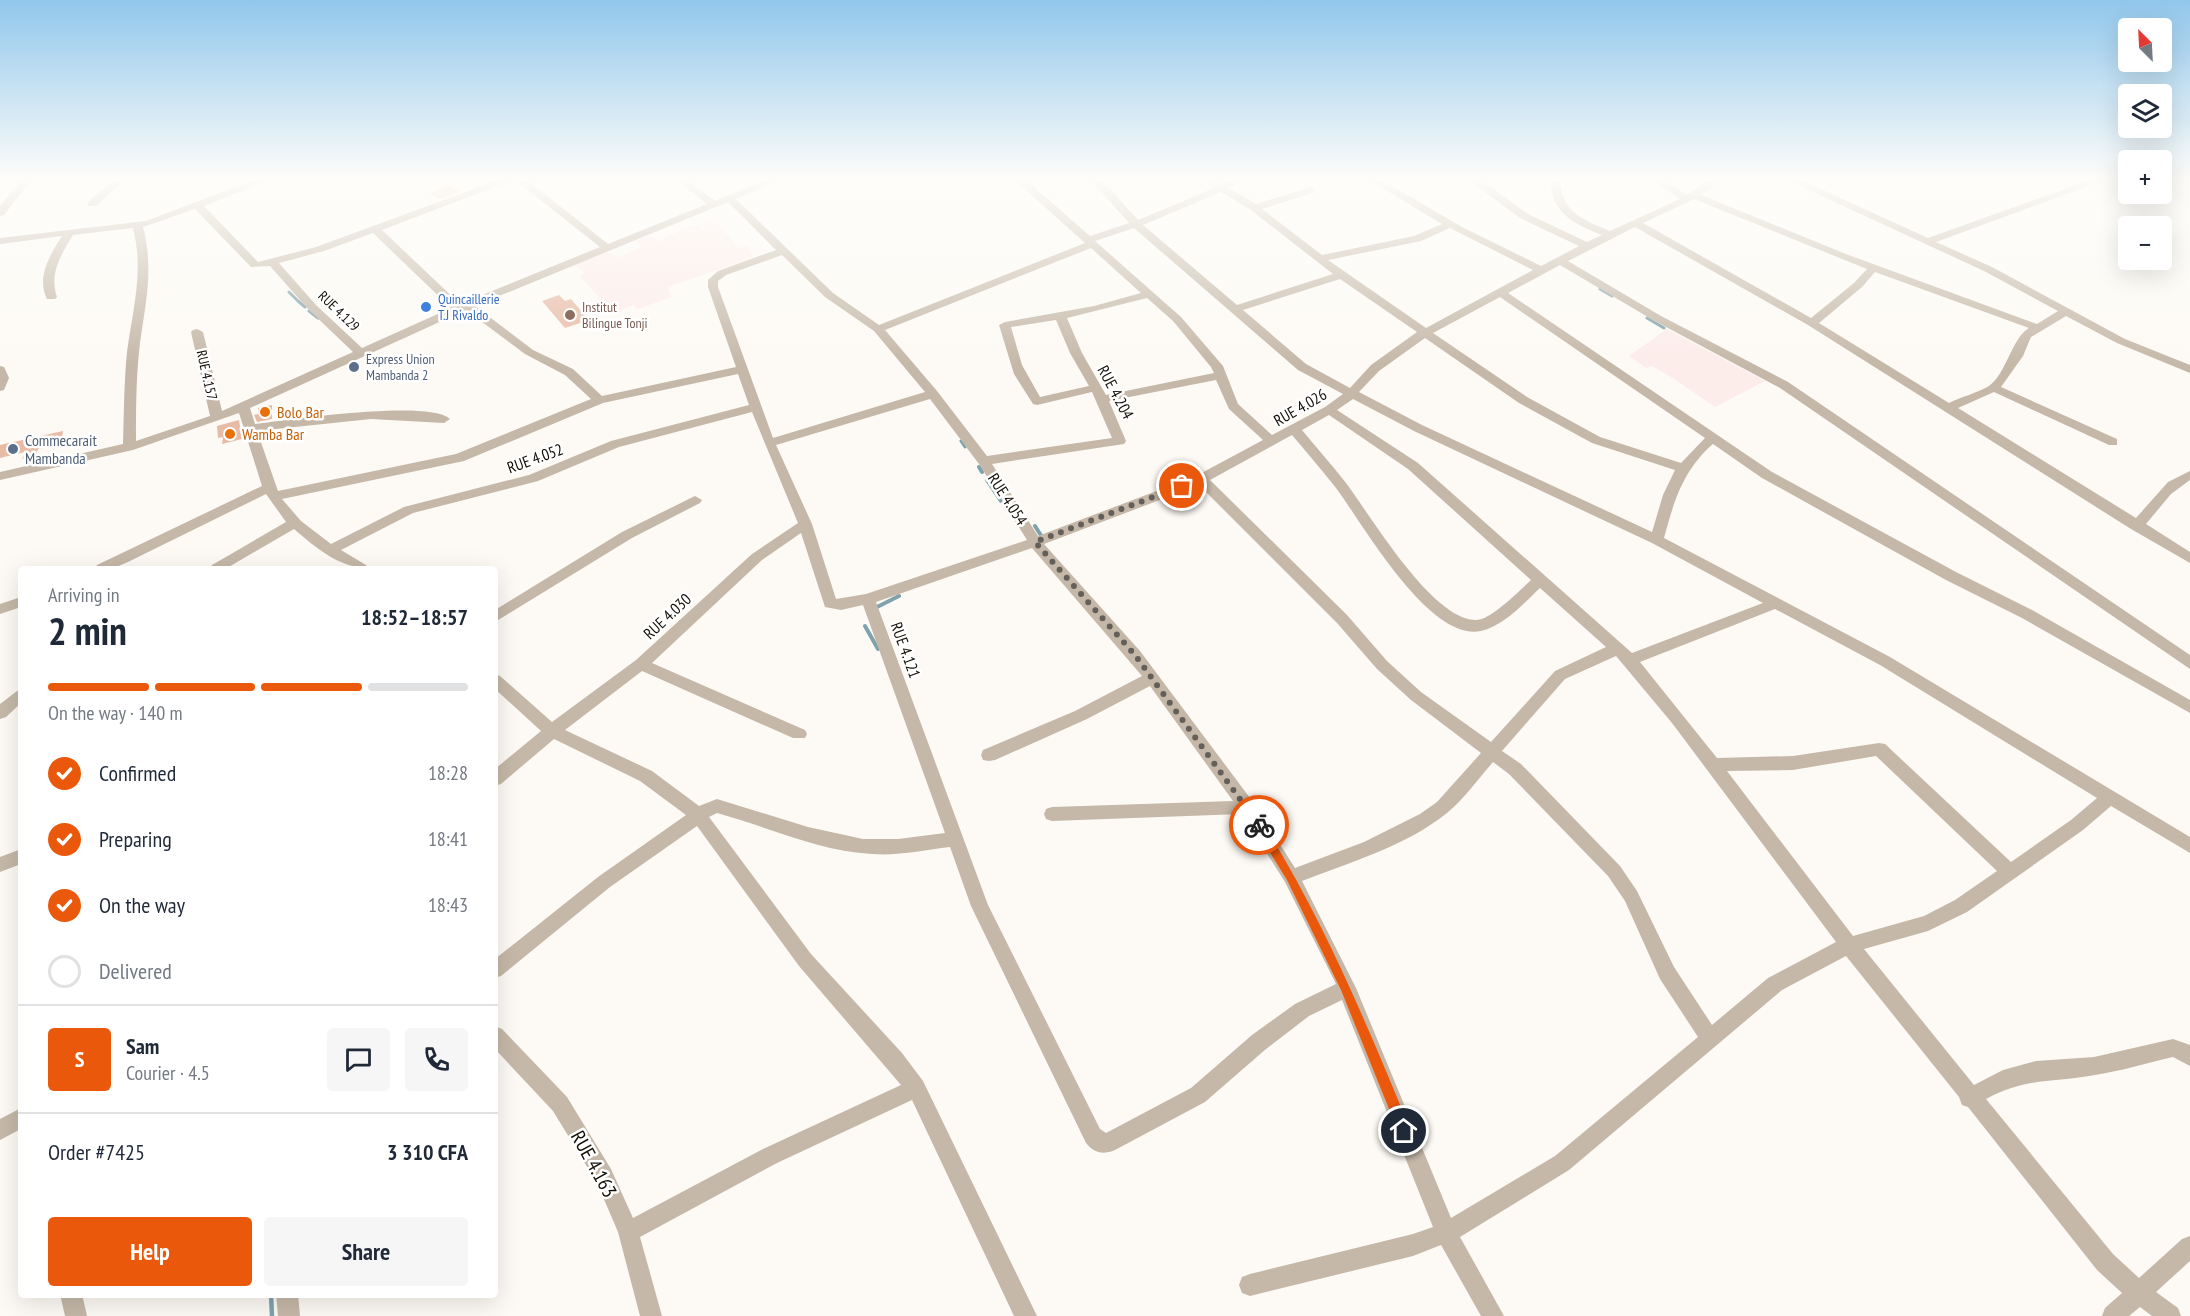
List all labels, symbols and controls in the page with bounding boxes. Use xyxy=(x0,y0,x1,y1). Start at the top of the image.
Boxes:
north arrow xyxy=(2118,18,2172,72)
map controls xyxy=(2118,18,2172,270)
button: layers xyxy=(2118,84,2172,138)
button: + xyxy=(2118,150,2172,204)
button: − xyxy=(2118,216,2172,270)
street label: RUE 4.129 xyxy=(315,287,363,335)
place label: Quincaillerie T.J Rivaldo xyxy=(438,290,500,324)
place label: Institut Bilingue Tonji xyxy=(582,298,648,332)
marker: Quincaillerie T.J Rivaldo xyxy=(419,300,433,314)
marker: Institut Bilingue Tonji xyxy=(563,308,577,322)
street label: RUE 4.157 xyxy=(193,348,221,402)
place label: Express Union Mambanda 2 xyxy=(366,350,435,384)
marker: Express Union Mambanda 2 xyxy=(347,360,361,374)
street label: RUE 4.204 xyxy=(1094,362,1138,422)
street label: RUE 4.026 xyxy=(1270,384,1330,430)
place label: Bolo Bar xyxy=(277,402,324,422)
marker: Bolo Bar xyxy=(258,405,272,419)
place label: Wamba Bar xyxy=(242,424,305,444)
marker: Wamba Bar xyxy=(223,427,237,441)
place label: Commecarait Mambanda xyxy=(25,430,97,468)
street label: RUE 4.052 xyxy=(504,439,566,477)
marker: Commecarait Mambanda xyxy=(6,442,20,456)
pin xyxy=(1156,460,1207,511)
street label: RUE 4.054 xyxy=(984,469,1032,529)
icon: bag xyxy=(1165,469,1198,502)
text: Arriving in xyxy=(48,582,120,608)
street label: RUE 4.030 xyxy=(639,589,695,643)
text: 18:52–18:57 xyxy=(361,603,468,631)
text: 2 min xyxy=(48,605,127,656)
street label: RUE 4.121 xyxy=(887,619,925,681)
text: On the way · 140 m xyxy=(48,700,183,726)
icon: check xyxy=(48,757,81,790)
text: Confirmed xyxy=(99,759,176,787)
text: 18:28 xyxy=(428,760,468,786)
courier xyxy=(1229,795,1289,855)
icon: bike xyxy=(1243,809,1276,842)
icon: check xyxy=(48,823,81,856)
text: Preparing xyxy=(99,825,172,853)
text: 18:41 xyxy=(428,826,468,852)
icon: check xyxy=(48,889,81,922)
text: On the way xyxy=(99,891,185,919)
text: 18:43 xyxy=(428,892,468,918)
text: Delivered xyxy=(99,957,172,985)
button: chat xyxy=(327,1028,390,1091)
button: phone xyxy=(405,1028,468,1091)
text: Sam xyxy=(126,1032,159,1060)
text: S xyxy=(75,1045,84,1073)
text: Courier · 4.5 xyxy=(126,1060,210,1086)
pin xyxy=(1378,1105,1429,1156)
icon: home xyxy=(1387,1114,1420,1147)
street label: RUE 4.163 xyxy=(565,1126,623,1202)
text: Order #7425 xyxy=(48,1138,145,1166)
text: 3 310 CFA xyxy=(387,1138,468,1166)
button: Help xyxy=(48,1217,252,1286)
button: Share xyxy=(264,1217,468,1286)

